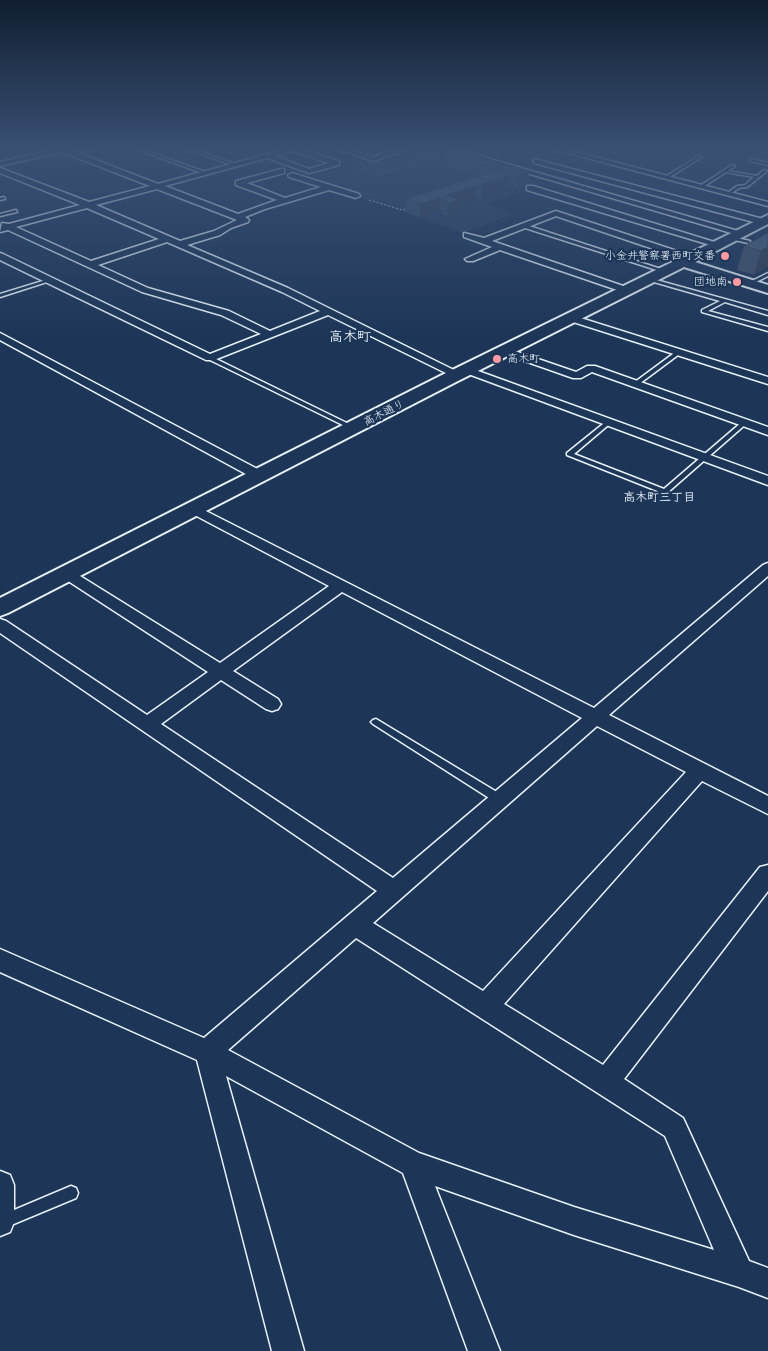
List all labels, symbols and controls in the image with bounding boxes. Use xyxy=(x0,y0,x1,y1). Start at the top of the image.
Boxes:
place label: 小金井警察署西町交番 xyxy=(605,249,715,263)
marker: 小金井警察署西町交番 xyxy=(719,250,731,262)
place label: 団地南 xyxy=(694,275,727,289)
marker: 団地南 xyxy=(731,276,743,288)
district label: 高木町 xyxy=(329,329,371,345)
place label: 高木町 xyxy=(507,352,540,366)
marker: 高木町 xyxy=(491,353,503,365)
street label: 高木通り xyxy=(361,397,407,429)
district label: 高木町三丁目 xyxy=(623,491,695,505)

